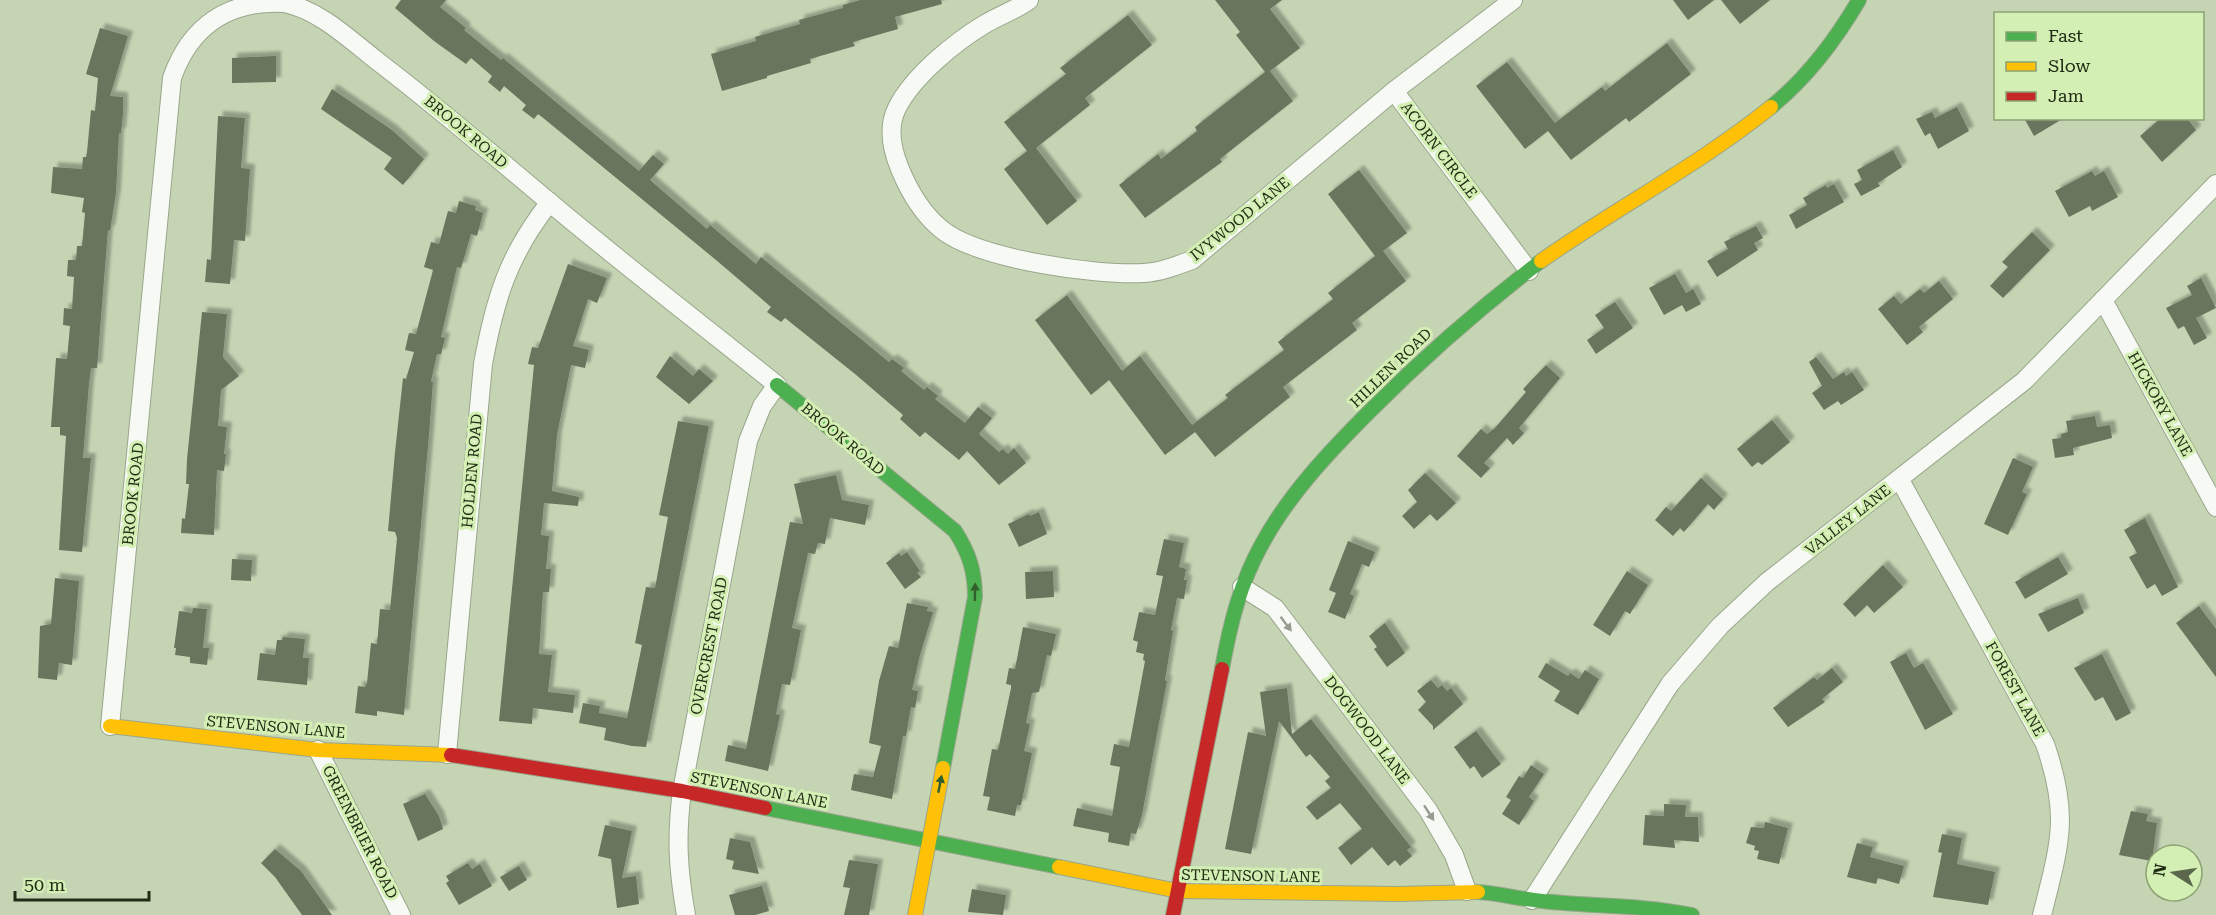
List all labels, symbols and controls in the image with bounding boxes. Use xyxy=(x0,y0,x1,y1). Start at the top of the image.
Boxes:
legend xyxy=(1994,12,2204,120)
text: Fast xyxy=(2048,25,2083,46)
text: Slow xyxy=(2048,55,2090,76)
text: Jam xyxy=(2048,85,2084,106)
street label: BROOK ROAD xyxy=(421,92,511,172)
street label: ACORN CIRCLE xyxy=(1397,98,1481,202)
street label: IVYWOOD LANE xyxy=(1187,173,1293,265)
street label: HILLEN ROAD xyxy=(1347,325,1435,411)
street label: HICKORY LANE xyxy=(2124,349,2196,459)
street label: BROOK ROAD xyxy=(798,399,888,479)
street label: HOLDEN ROAD xyxy=(458,413,486,529)
street label: BROOK ROAD xyxy=(119,442,147,546)
street label: VALLEY LANE xyxy=(1802,481,1894,559)
street label: OVERCREST ROAD xyxy=(687,576,731,716)
one-way arrow xyxy=(970,583,979,602)
one-way arrow xyxy=(1280,616,1292,631)
street label: FOREST LANE xyxy=(1982,639,2048,739)
street label: DOGWOOD LANE xyxy=(1320,672,1414,788)
street label: STEVENSON LANE xyxy=(206,712,346,742)
street label: GREENBRIER ROAD xyxy=(319,762,401,902)
street label: STEVENSON LANE xyxy=(689,768,829,812)
one-way arrow xyxy=(936,774,945,793)
one-way arrow xyxy=(1423,805,1434,821)
north arrow xyxy=(2144,843,2204,903)
text: N xyxy=(2149,862,2170,878)
scale bar xyxy=(15,864,148,902)
street label: STEVENSON LANE xyxy=(1181,866,1321,886)
text: 50 m xyxy=(24,874,65,895)

